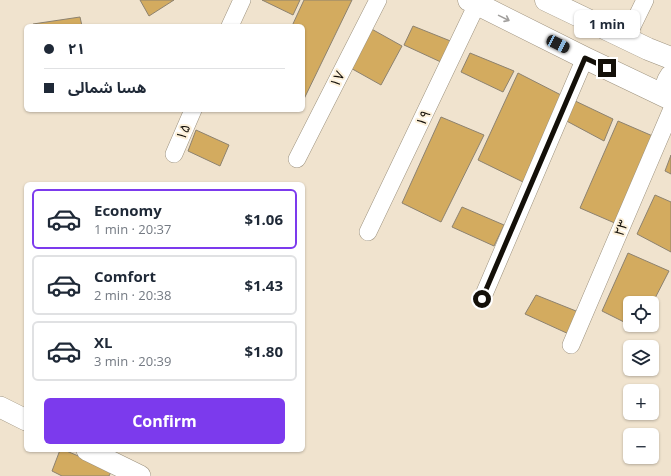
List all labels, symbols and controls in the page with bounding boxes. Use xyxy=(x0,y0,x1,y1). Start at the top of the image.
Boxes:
callout: 1 min xyxy=(574,10,640,38)
one-way arrow xyxy=(498,14,510,22)
text: 1 min xyxy=(589,15,625,33)
car xyxy=(545,33,571,55)
text: ۲۱ xyxy=(68,38,85,58)
route end xyxy=(598,59,616,77)
street label: ۱۷ xyxy=(324,67,349,90)
text: هسا شمالی xyxy=(68,77,146,97)
street label: ۱۹ xyxy=(410,106,435,129)
street label: ۱۵ xyxy=(171,121,194,143)
text: Economy xyxy=(94,200,162,220)
icon: car xyxy=(46,201,82,237)
text: $1.06 xyxy=(244,209,283,229)
street label: ۲۳ xyxy=(609,217,632,239)
text: 1 min · 20:37 xyxy=(94,220,171,238)
text: Comfort xyxy=(94,266,156,286)
icon: car xyxy=(46,267,82,303)
text: $1.43 xyxy=(244,275,283,295)
text: 2 min · 20:38 xyxy=(94,286,171,304)
route start xyxy=(473,290,491,308)
map controls xyxy=(623,296,659,464)
button: locate xyxy=(623,296,659,332)
text: XL xyxy=(94,332,112,352)
icon: car xyxy=(46,333,82,369)
button: layers xyxy=(623,340,659,376)
text: $1.80 xyxy=(244,341,283,361)
text: 3 min · 20:39 xyxy=(94,352,171,370)
button: + xyxy=(623,384,659,420)
button: Confirm xyxy=(44,398,285,444)
button: − xyxy=(623,428,659,464)

